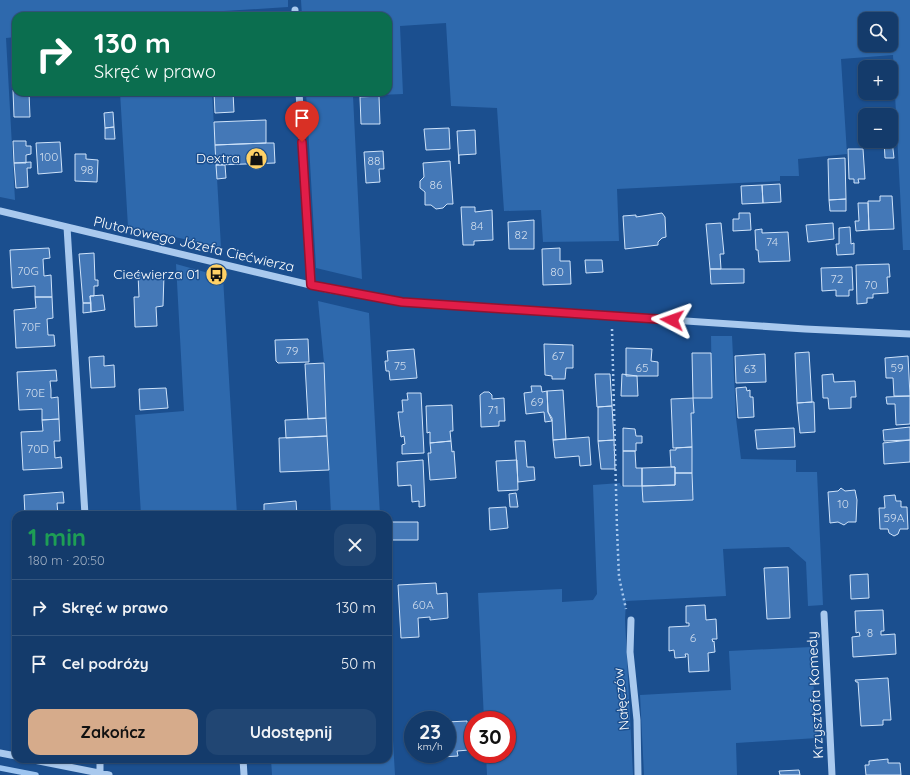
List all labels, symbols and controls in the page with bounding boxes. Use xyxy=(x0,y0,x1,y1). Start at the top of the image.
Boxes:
map controls xyxy=(858,12,898,148)
button: search xyxy=(858,12,898,52)
text: 130 m xyxy=(94,25,171,60)
icon: right xyxy=(28,28,80,80)
text: Skręć w prawo xyxy=(94,60,216,83)
button: + xyxy=(858,60,898,100)
pin xyxy=(285,101,319,142)
icon: arrive xyxy=(291,107,313,129)
button: − xyxy=(858,108,898,148)
shop icon: Dextra xyxy=(243,145,269,171)
house number: 100 xyxy=(40,149,58,164)
place label: Dextra xyxy=(196,149,240,167)
house number: 88 xyxy=(368,153,380,168)
house number: 98 xyxy=(80,162,94,177)
house number: 86 xyxy=(430,177,443,192)
street label: Plutonowego Józefa Ciećwierza xyxy=(92,212,296,276)
house number: 84 xyxy=(471,218,483,233)
house number: 82 xyxy=(514,227,528,242)
house number: 74 xyxy=(766,234,778,249)
bus stop icon: Ciećwierza 01 xyxy=(203,261,229,287)
house number: 70G xyxy=(17,263,39,278)
house number: 80 xyxy=(550,264,564,279)
place label: Ciećwierza 01 xyxy=(113,265,200,283)
house number: 72 xyxy=(831,271,844,286)
house number: 70 xyxy=(864,277,878,292)
position arrow xyxy=(651,299,693,341)
house number: 70F xyxy=(21,319,41,334)
house number: 79 xyxy=(286,343,299,358)
house number: 67 xyxy=(552,348,564,363)
house number: 75 xyxy=(394,358,406,373)
house number: 65 xyxy=(636,360,649,375)
house number: 59 xyxy=(890,360,904,375)
house number: 63 xyxy=(744,361,756,376)
house number: 70E xyxy=(25,385,45,400)
house number: 69 xyxy=(530,394,544,409)
house number: 71 xyxy=(487,402,499,417)
house number: 70D xyxy=(27,441,49,456)
house number: 10 xyxy=(837,496,849,511)
house number: 59A xyxy=(883,510,905,525)
text: 1 min xyxy=(28,522,86,552)
button: close xyxy=(334,524,376,566)
text: 180 m · 20:50 xyxy=(28,552,105,568)
icon: right xyxy=(28,597,50,619)
house number: 60A xyxy=(412,597,434,612)
text: Skręć w prawo xyxy=(62,598,168,617)
text: 130 m xyxy=(336,598,376,617)
house number: 8 xyxy=(867,625,873,640)
house number: 6 xyxy=(690,630,697,645)
street label: Krzysztofa Komedy xyxy=(803,631,827,759)
icon: arrive xyxy=(28,653,50,675)
text: Cel podróży xyxy=(62,654,149,673)
text: 50 m xyxy=(341,654,376,673)
street label: Nałęczów xyxy=(609,666,633,731)
button: Zakończ xyxy=(28,709,198,755)
button: Udostępnij xyxy=(206,709,376,755)
speed limit sign: 30 xyxy=(464,711,516,763)
text: 23 xyxy=(419,719,441,744)
text: km/h xyxy=(417,740,443,753)

